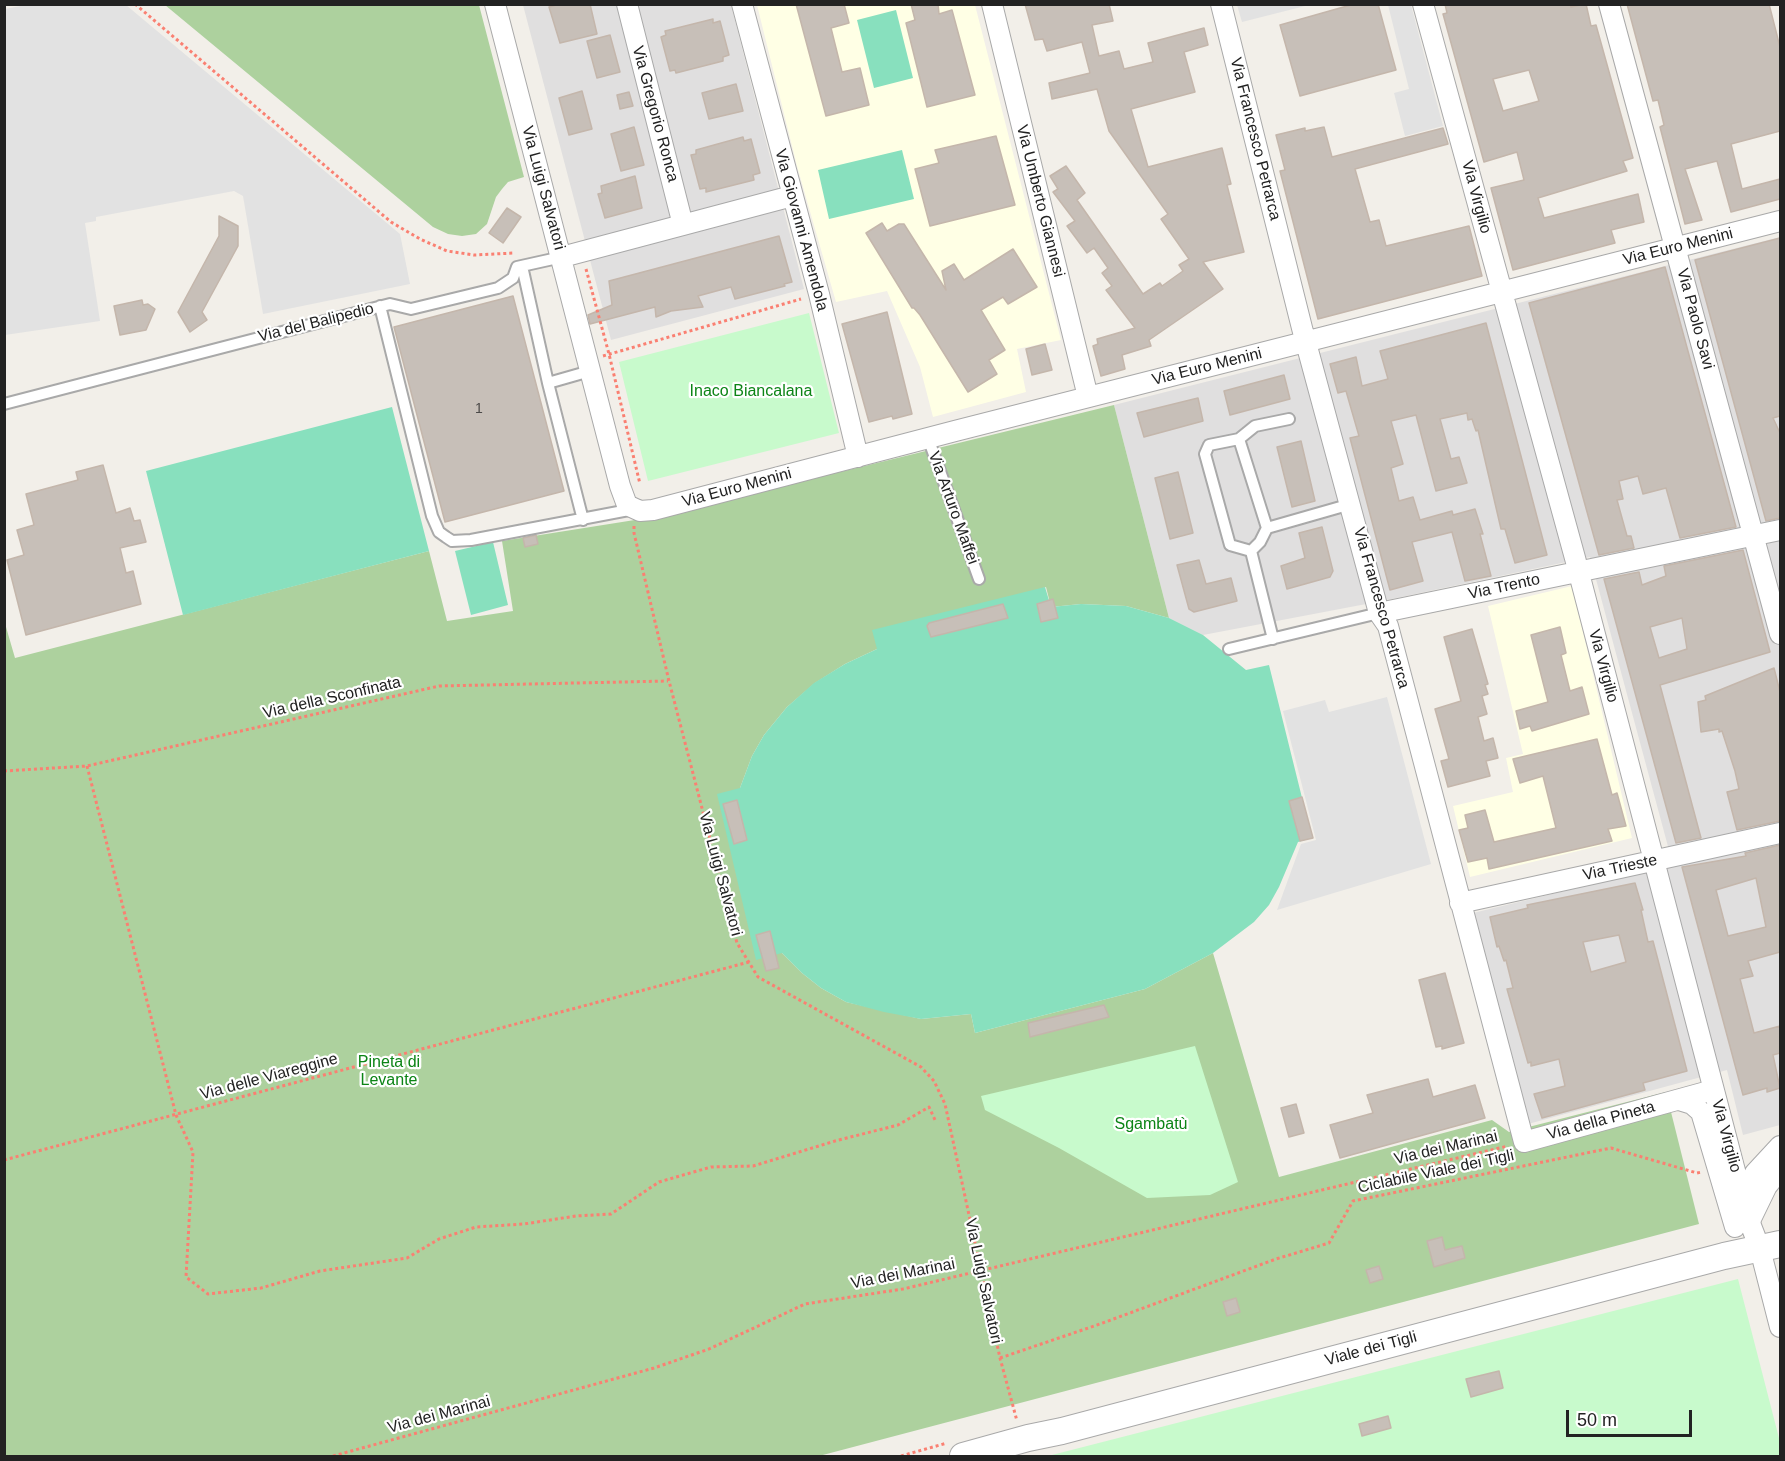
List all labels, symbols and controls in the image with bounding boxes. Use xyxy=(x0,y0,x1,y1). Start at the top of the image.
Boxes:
street label: Via Gregorio Ronca xyxy=(628,44,682,184)
street label: Via Francesco Petrarca xyxy=(1225,56,1285,222)
street label: Via Umberto Giannesi xyxy=(1012,123,1068,279)
street label: Via Luigi Salvatori xyxy=(517,124,569,252)
street label: Via Giovanni Amendola xyxy=(770,147,832,313)
street label: Via Virgilio xyxy=(1457,158,1495,236)
street label: Via Euro Menini xyxy=(1621,224,1735,270)
street label: Via Paolo Savi xyxy=(1672,266,1718,372)
street label: Via del Balipedio xyxy=(256,299,376,347)
street label: Via Euro Menini xyxy=(1150,344,1264,390)
park label: Inaco Biancalana xyxy=(690,382,812,402)
house number: 1 xyxy=(475,401,483,417)
street label: Via Arturo Maffei xyxy=(924,449,982,567)
street label: Via Euro Menini xyxy=(680,464,794,512)
street label: Via Francesco Petrarca xyxy=(1349,525,1413,691)
street label: Via Trento xyxy=(1466,570,1542,604)
street label: Via Virgilio xyxy=(1584,627,1622,705)
street label: Via della Sconfinata xyxy=(261,673,403,723)
street label: Via Luigi Salvatori xyxy=(694,810,746,938)
street label: Via Trieste xyxy=(1581,851,1659,885)
street label: Via delle Viareggine xyxy=(198,1049,340,1105)
park label: Pineta di Levante xyxy=(358,1053,420,1091)
street label: Via della Pineta xyxy=(1545,1097,1657,1145)
street label: Via Virgilio xyxy=(1707,1097,1745,1175)
park label: Sgambatù xyxy=(1115,1115,1187,1135)
street label: Via dei Marinai xyxy=(1392,1127,1500,1169)
street label: Ciclabile Viale dei Tigli xyxy=(1356,1146,1516,1198)
street label: Via Luigi Salvatori xyxy=(960,1217,1006,1345)
street label: Via dei Marinai xyxy=(849,1255,957,1293)
street label: Viale dei Tigli xyxy=(1323,1328,1419,1370)
street label: Via dei Marinai xyxy=(386,1392,492,1438)
scale bar xyxy=(1569,1398,1695,1436)
text: 50 m xyxy=(1577,1410,1617,1430)

